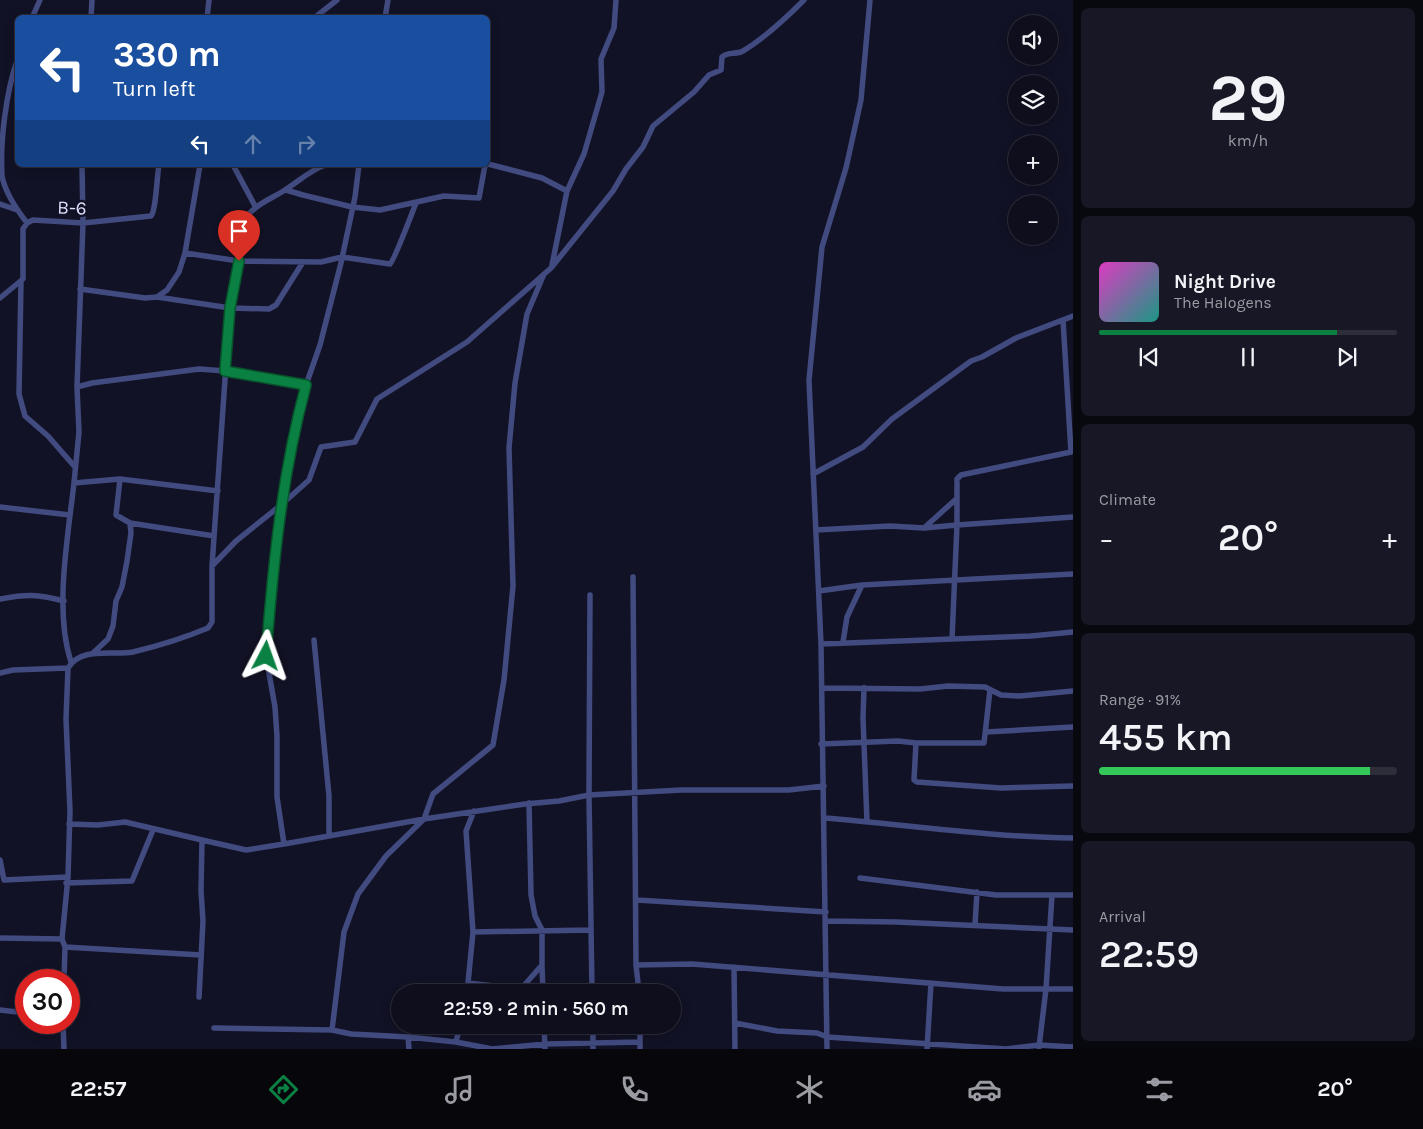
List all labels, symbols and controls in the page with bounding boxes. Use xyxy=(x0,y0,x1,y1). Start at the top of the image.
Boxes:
map controls xyxy=(1008,15,1058,245)
button: sound xyxy=(1008,15,1058,65)
text: 330 m xyxy=(113,34,221,75)
icon: left xyxy=(30,35,95,100)
text: 29 xyxy=(1209,60,1287,136)
button: layers xyxy=(1008,75,1058,125)
text: Turn left xyxy=(113,76,196,102)
icon: left xyxy=(186,130,214,158)
icon: ahead xyxy=(239,130,267,158)
icon: right xyxy=(292,130,320,158)
text: km/h xyxy=(1228,131,1268,150)
button: + xyxy=(1008,135,1058,185)
button: − xyxy=(1008,195,1058,245)
street label: B-6 xyxy=(57,196,87,220)
pin xyxy=(218,210,260,261)
icon: arrive xyxy=(225,217,253,245)
text: Night Drive xyxy=(1174,271,1276,293)
text: The Halogens xyxy=(1174,293,1272,312)
icon: previous xyxy=(1135,343,1163,371)
icon: pause xyxy=(1234,343,1262,371)
icon: next xyxy=(1333,343,1361,371)
text: Climate xyxy=(1099,490,1156,509)
text: 20° xyxy=(1218,515,1278,560)
text: − xyxy=(1099,522,1114,555)
text: + xyxy=(1382,522,1397,555)
position arrow xyxy=(239,629,291,681)
text: Range · 91% xyxy=(1099,690,1181,709)
text: 455 km xyxy=(1099,715,1233,760)
text: Arrival xyxy=(1099,907,1146,926)
text: 22:59 xyxy=(1099,932,1199,977)
speed limit sign: 30 xyxy=(15,969,80,1034)
text: 22:59 · 2 min · 560 m xyxy=(443,998,629,1020)
icon: directions xyxy=(266,1072,301,1107)
icon: music xyxy=(442,1072,477,1107)
icon: phone xyxy=(617,1072,652,1107)
icon: climate xyxy=(792,1072,827,1107)
icon: car xyxy=(967,1072,1002,1107)
icon: filters xyxy=(1142,1072,1177,1107)
text: 22:57 xyxy=(70,1076,126,1102)
text: 20° xyxy=(1317,1076,1353,1102)

